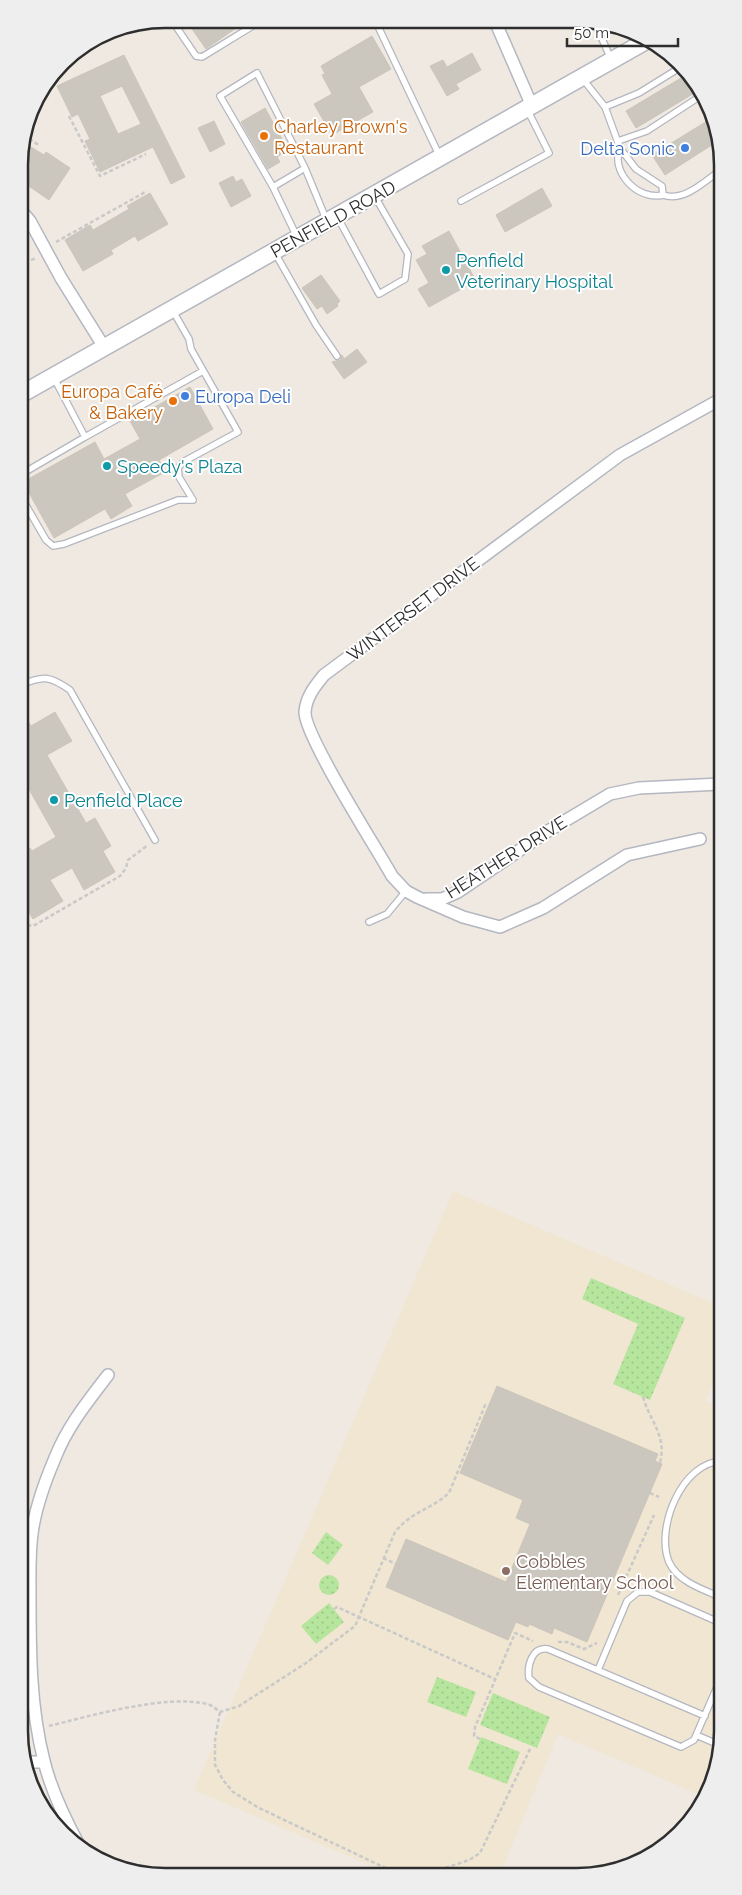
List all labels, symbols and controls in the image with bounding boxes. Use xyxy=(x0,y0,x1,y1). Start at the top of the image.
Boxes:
scale bar xyxy=(567,15,678,47)
text: 50 m xyxy=(574,24,609,42)
place label: Charley Brown's Restaurant xyxy=(274,116,408,158)
marker: Charley Brown's Restaurant xyxy=(258,130,270,142)
place label: Delta Sonic xyxy=(580,138,675,159)
marker: Delta Sonic xyxy=(679,142,691,154)
street label: PENFIELD ROAD xyxy=(267,176,399,262)
place label: Penfield Veterinary Hospital xyxy=(456,250,613,292)
marker: Penfield Veterinary Hospital xyxy=(440,264,452,276)
place label: Europa Café & Bakery xyxy=(61,381,163,423)
place label: Europa Deli xyxy=(195,386,291,407)
marker: Europa Deli xyxy=(179,390,191,402)
marker: Europa Café & Bakery xyxy=(167,395,179,407)
place label: Speedy's Plaza xyxy=(117,456,242,477)
marker: Speedy's Plaza xyxy=(101,460,113,472)
street label: WINTERSET DRIVE xyxy=(343,552,483,666)
place label: Penfield Place xyxy=(64,790,183,811)
marker: Penfield Place xyxy=(48,794,60,806)
street label: HEATHER DRIVE xyxy=(441,811,571,903)
place label: Cobbles Elementary School xyxy=(516,1551,674,1593)
marker: Cobbles Elementary School xyxy=(500,1565,512,1577)

